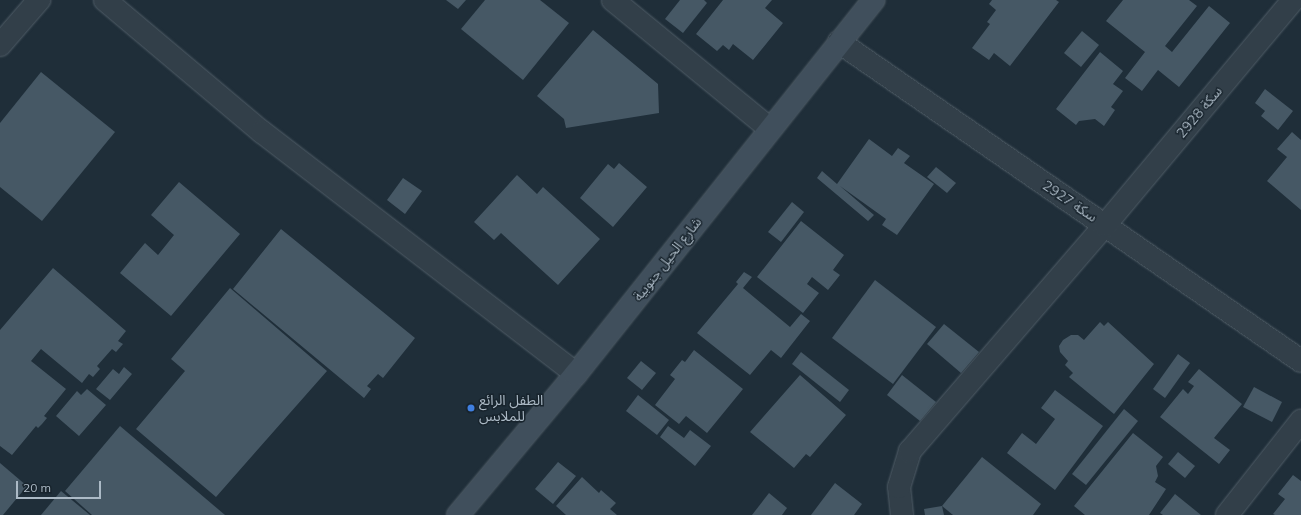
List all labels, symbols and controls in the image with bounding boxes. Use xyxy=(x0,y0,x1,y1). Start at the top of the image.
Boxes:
street label: سكة 2928 xyxy=(1173,83,1225,141)
street label: سكة 2927 xyxy=(1040,177,1100,225)
street label: شارع الحيل جنوبية xyxy=(629,214,705,304)
place label: الطفل الرائع للملابس xyxy=(479,392,543,424)
marker: الطفل الرائع للملابس xyxy=(466,403,476,413)
scale bar xyxy=(18,473,103,499)
text: 20 m xyxy=(23,480,51,495)

